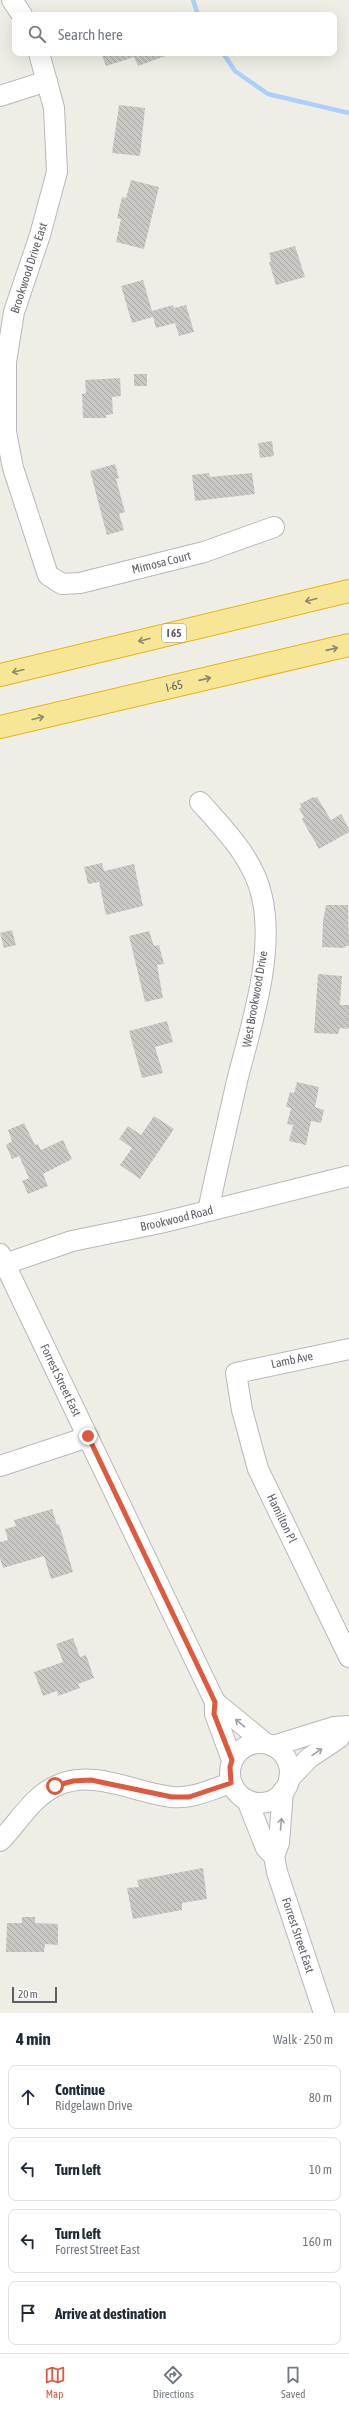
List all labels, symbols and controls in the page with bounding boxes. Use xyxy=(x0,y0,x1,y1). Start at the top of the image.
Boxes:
search box xyxy=(12,12,337,56)
icon: search xyxy=(26,23,48,45)
text: Search here xyxy=(58,26,123,43)
street label: Brookwood Drive East xyxy=(8,220,50,315)
street label: Mimosa Court xyxy=(130,548,193,577)
one-way arrow xyxy=(305,596,318,604)
road number: I 65 xyxy=(162,624,186,642)
one-way arrow xyxy=(138,637,151,645)
one-way arrow xyxy=(325,645,338,653)
one-way arrow xyxy=(11,668,24,675)
one-way arrow xyxy=(198,674,211,682)
street label: I-65 xyxy=(164,677,184,695)
one-way arrow xyxy=(31,714,44,721)
street label: West Brookwood Drive xyxy=(240,950,270,1048)
street label: Brookwood Road xyxy=(139,1203,215,1234)
street label: Forrest Street East xyxy=(37,1342,84,1419)
street label: Lamb Ave xyxy=(270,1349,314,1371)
route end xyxy=(79,1427,97,1445)
street label: Hamilton Pl xyxy=(264,1492,300,1546)
one-way arrow xyxy=(234,1719,245,1727)
one-way arrow xyxy=(311,1748,322,1756)
route start xyxy=(46,1777,64,1795)
one-way arrow xyxy=(277,1818,285,1831)
street label: Forrest Street East xyxy=(279,1896,317,1975)
scale bar xyxy=(12,1985,57,2004)
text: 20 m xyxy=(18,1988,38,2000)
text: 4 min xyxy=(16,2029,51,2049)
text: Walk · 250 m xyxy=(273,2032,333,2047)
text: Continue xyxy=(55,2081,105,2098)
icon: ahead xyxy=(17,2086,39,2108)
text: 80 m xyxy=(309,2090,332,2105)
text: Ridgelawn Drive xyxy=(55,2098,132,2113)
icon: left xyxy=(17,2158,39,2180)
text: Turn left xyxy=(55,2161,101,2178)
text: 10 m xyxy=(309,2162,332,2177)
text: Turn left xyxy=(55,2225,101,2242)
icon: left xyxy=(17,2230,39,2252)
text: 160 m xyxy=(303,2234,332,2249)
text: Forrest Street East xyxy=(55,2242,140,2257)
icon: arrive xyxy=(17,2302,39,2324)
text: Arrive at destination xyxy=(55,2305,166,2322)
tab: Map xyxy=(44,2364,66,2400)
tab: Directions xyxy=(153,2364,194,2400)
tab: Saved xyxy=(281,2364,305,2400)

